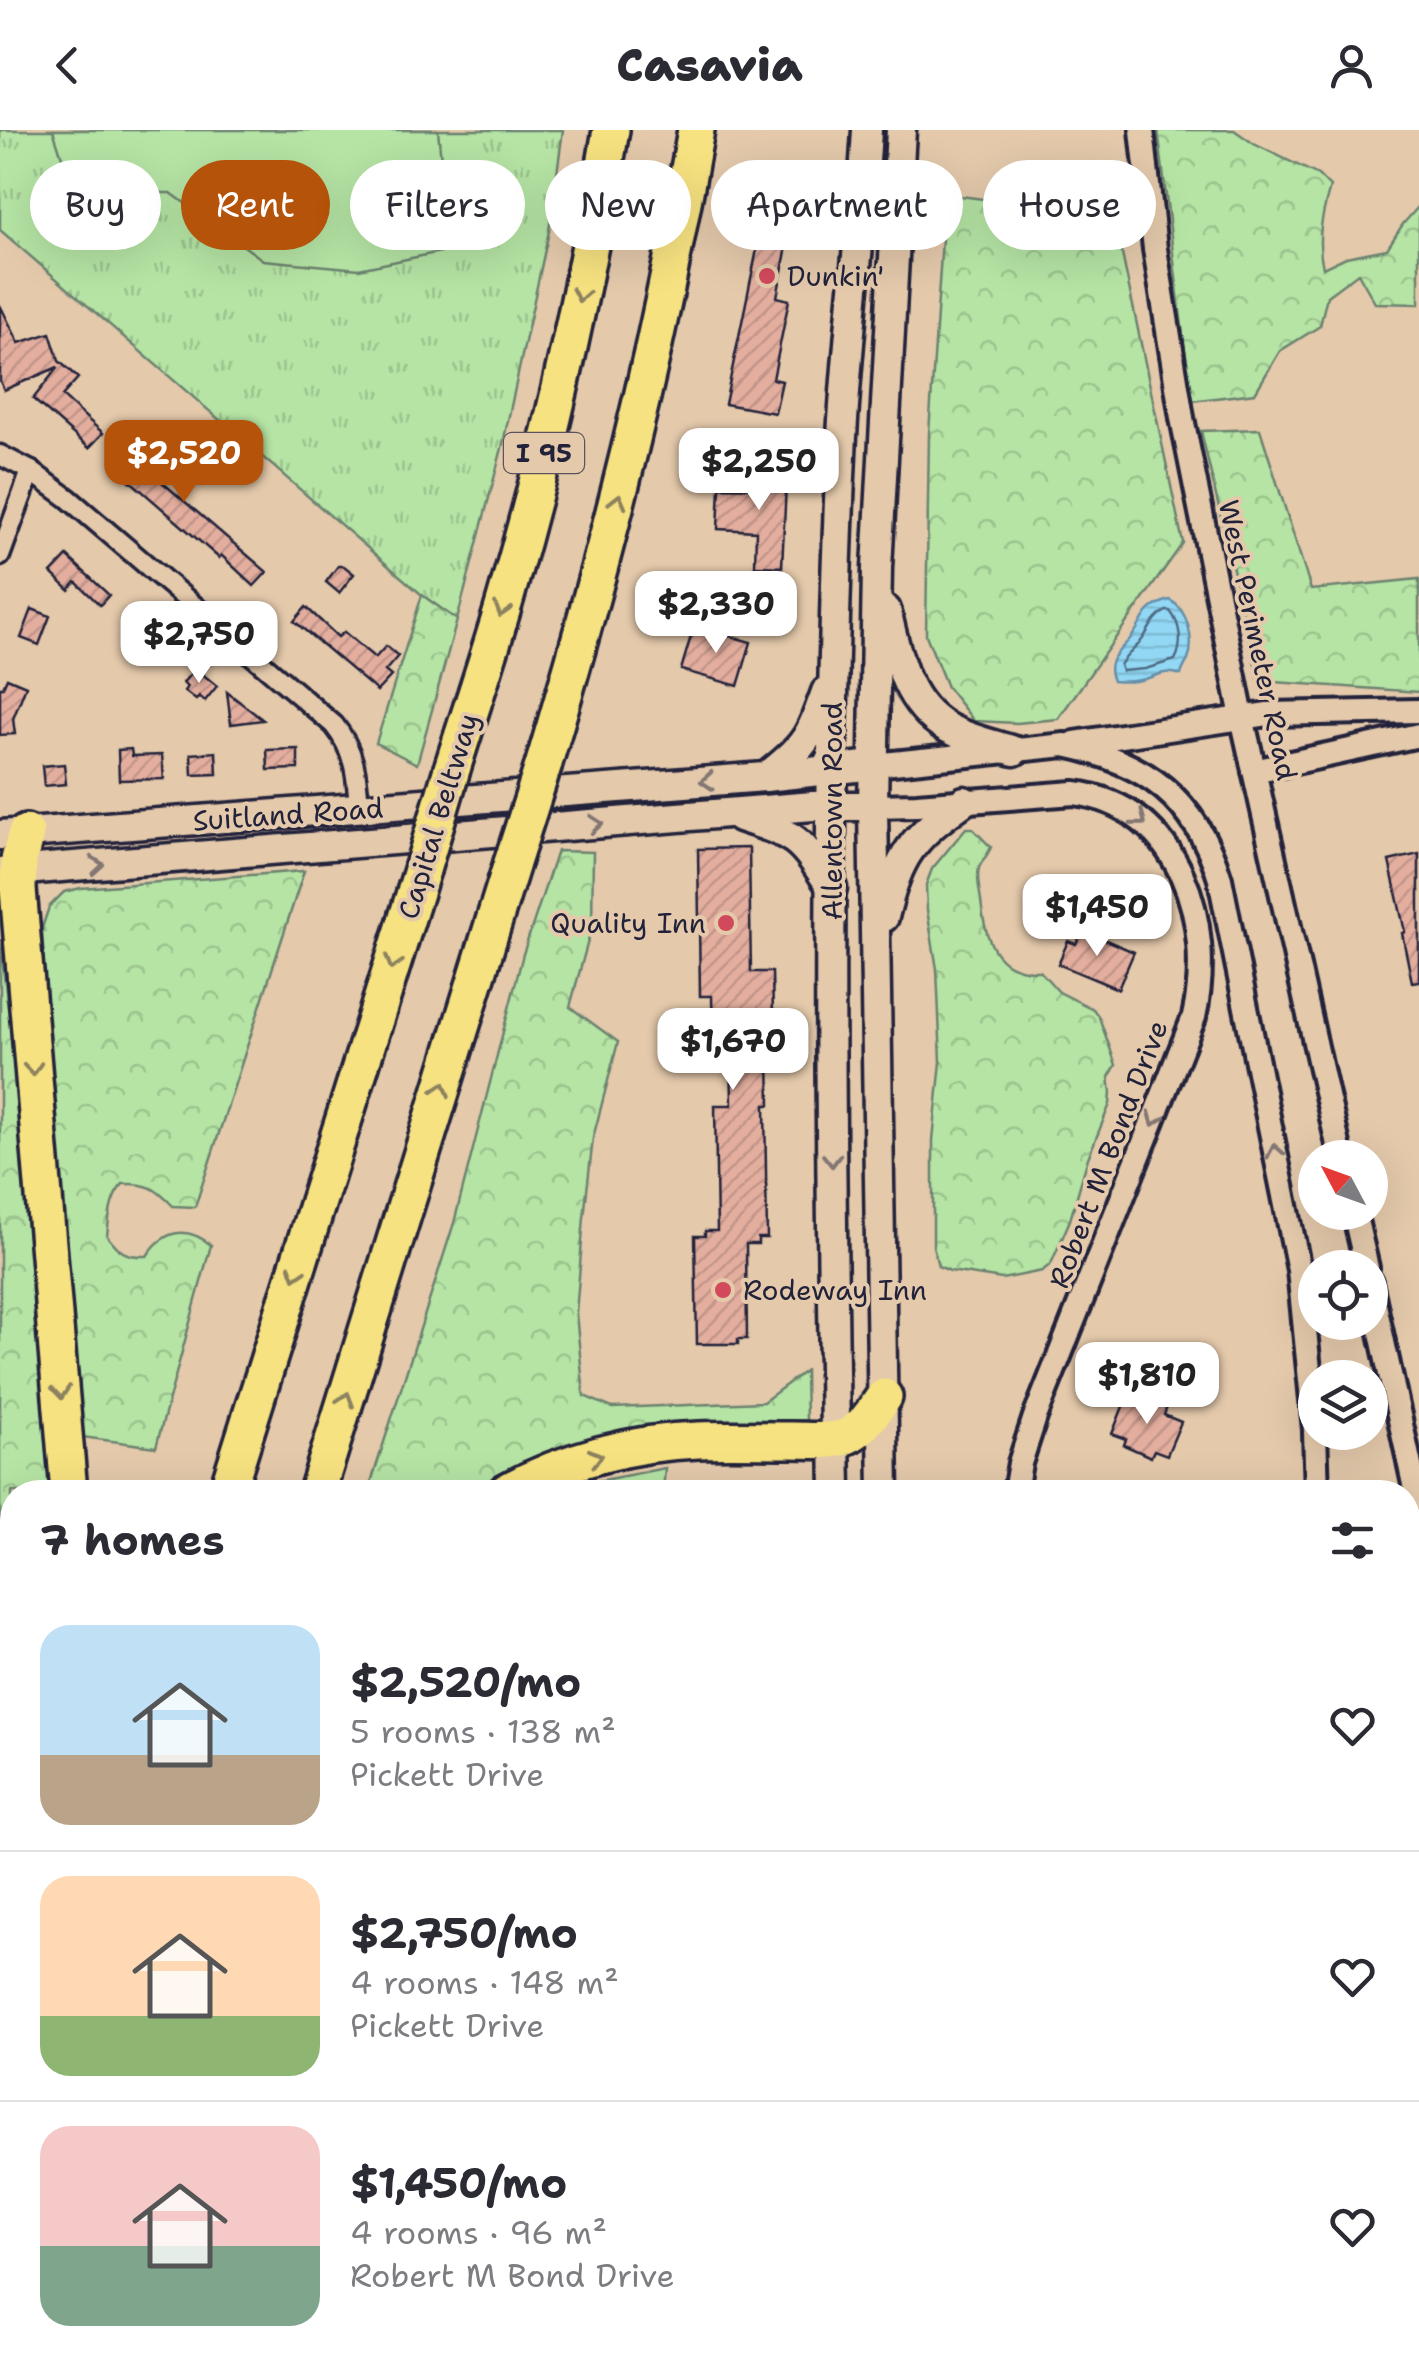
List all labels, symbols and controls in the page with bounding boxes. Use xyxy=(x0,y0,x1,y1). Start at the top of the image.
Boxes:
text: Casavia xyxy=(616,35,803,95)
icon: back xyxy=(40,38,95,93)
icon: person xyxy=(1324,38,1379,93)
chip: Buy xyxy=(30,160,161,250)
chip: Rent xyxy=(181,160,330,250)
chip: Filters xyxy=(350,160,525,250)
chip: New xyxy=(545,160,691,250)
chip: Apartment xyxy=(711,160,963,250)
chip: House xyxy=(983,160,1156,250)
place label: Dunkin' xyxy=(787,257,884,295)
marker: Dunkin' xyxy=(756,265,778,287)
one-way arrow xyxy=(570,286,591,303)
pin: $2,520 xyxy=(103,420,265,505)
pin: $2,250 xyxy=(678,428,840,513)
text: $2,520 xyxy=(126,431,242,474)
road number: I 95 xyxy=(504,433,584,473)
text: $2,250 xyxy=(701,439,817,482)
one-way arrow xyxy=(606,492,627,509)
street label: West Perimeter Road xyxy=(1210,496,1306,784)
pin: $2,330 xyxy=(635,571,797,656)
text: $2,330 xyxy=(657,582,775,625)
pin: $2,750 xyxy=(118,601,280,686)
one-way arrow xyxy=(493,601,513,618)
text: $2,750 xyxy=(143,612,255,655)
street label: Allentown Road xyxy=(813,702,851,920)
street label: Capital Beltway xyxy=(389,708,487,924)
one-way arrow xyxy=(699,770,715,791)
street label: Suitland Road xyxy=(191,788,385,840)
one-way arrow xyxy=(1128,808,1146,825)
one-way arrow xyxy=(588,814,604,836)
one-way arrow xyxy=(90,854,106,876)
pin: $1,450 xyxy=(1016,874,1178,959)
text: $1,450 xyxy=(1045,885,1149,928)
place label: Quality Inn xyxy=(550,904,706,942)
marker: Quality Inn xyxy=(715,912,737,934)
one-way arrow xyxy=(384,954,404,971)
pin: $1,670 xyxy=(652,1008,814,1093)
street label: Robert M Bond Drive xyxy=(1039,1015,1177,1293)
text: $1,670 xyxy=(679,1019,787,1062)
one-way arrow xyxy=(22,1061,44,1077)
one-way arrow xyxy=(430,1081,451,1098)
one-way arrow xyxy=(1146,1109,1166,1126)
north arrow xyxy=(1298,1140,1388,1230)
map controls xyxy=(1298,1140,1388,1450)
one-way arrow xyxy=(1265,1143,1286,1159)
one-way arrow xyxy=(821,1154,843,1169)
button: locate xyxy=(1298,1250,1388,1340)
one-way arrow xyxy=(287,1264,308,1281)
place label: Rodeway Inn xyxy=(743,1271,927,1309)
marker: Rodeway Inn xyxy=(712,1279,734,1301)
pin: $1,810 xyxy=(1066,1342,1228,1427)
text: $1,810 xyxy=(1097,1353,1197,1396)
button: layers xyxy=(1298,1360,1388,1450)
one-way arrow xyxy=(49,1385,71,1401)
one-way arrow xyxy=(334,1392,354,1409)
one-way arrow xyxy=(587,1447,604,1468)
text: 7 homes xyxy=(40,1512,225,1568)
icon: filters xyxy=(1325,1513,1380,1568)
text: $2,520/mo xyxy=(350,1654,581,1710)
icon: home xyxy=(120,1665,240,1785)
icon: heart xyxy=(1325,1698,1380,1753)
text: 5 rooms · 138 m² xyxy=(350,1710,616,1753)
text: Pickett Drive xyxy=(350,1753,544,1796)
text: $2,750/mo xyxy=(350,1905,578,1961)
icon: home xyxy=(120,1916,240,2036)
icon: heart xyxy=(1325,1949,1380,2004)
text: 4 rooms · 148 m² xyxy=(350,1961,619,2004)
text: Pickett Drive xyxy=(350,2004,544,2047)
text: $1,450/mo xyxy=(350,2155,567,2211)
icon: home xyxy=(120,2166,240,2286)
icon: heart xyxy=(1325,2199,1380,2254)
text: 4 rooms · 96 m² xyxy=(350,2211,607,2254)
text: Robert M Bond Drive xyxy=(350,2254,675,2297)

